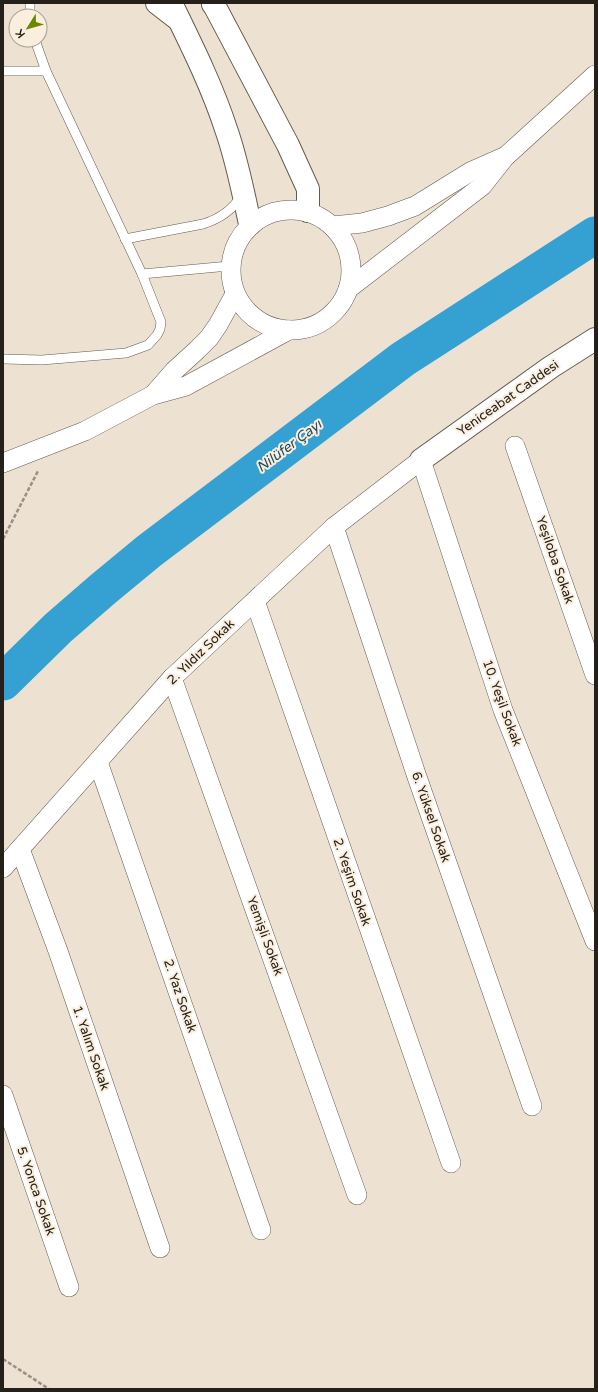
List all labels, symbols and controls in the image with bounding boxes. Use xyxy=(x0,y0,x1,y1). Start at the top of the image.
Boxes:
north arrow xyxy=(8,8,48,48)
text: K xyxy=(13,26,28,41)
street label: Yeniceabat Caddesi xyxy=(454,357,562,439)
water label: Nilüfer Çayı xyxy=(253,415,326,476)
street label: Yeşiloba Sokak xyxy=(533,514,577,606)
street label: 2. Yıldız Sokak xyxy=(164,616,238,688)
street label: 10. Yeşil Sokak xyxy=(479,657,525,749)
street label: 6. Yüksel Sokak xyxy=(408,770,454,864)
street label: 2. Yeşim Sokak xyxy=(330,836,374,928)
street label: Yemişli Sokak xyxy=(243,894,287,978)
street label: 2. Yaz Sokak xyxy=(160,957,200,1035)
street label: 1. Yalım Sokak xyxy=(69,1004,113,1092)
street label: 5. Yonca Sokak xyxy=(13,1145,59,1237)

